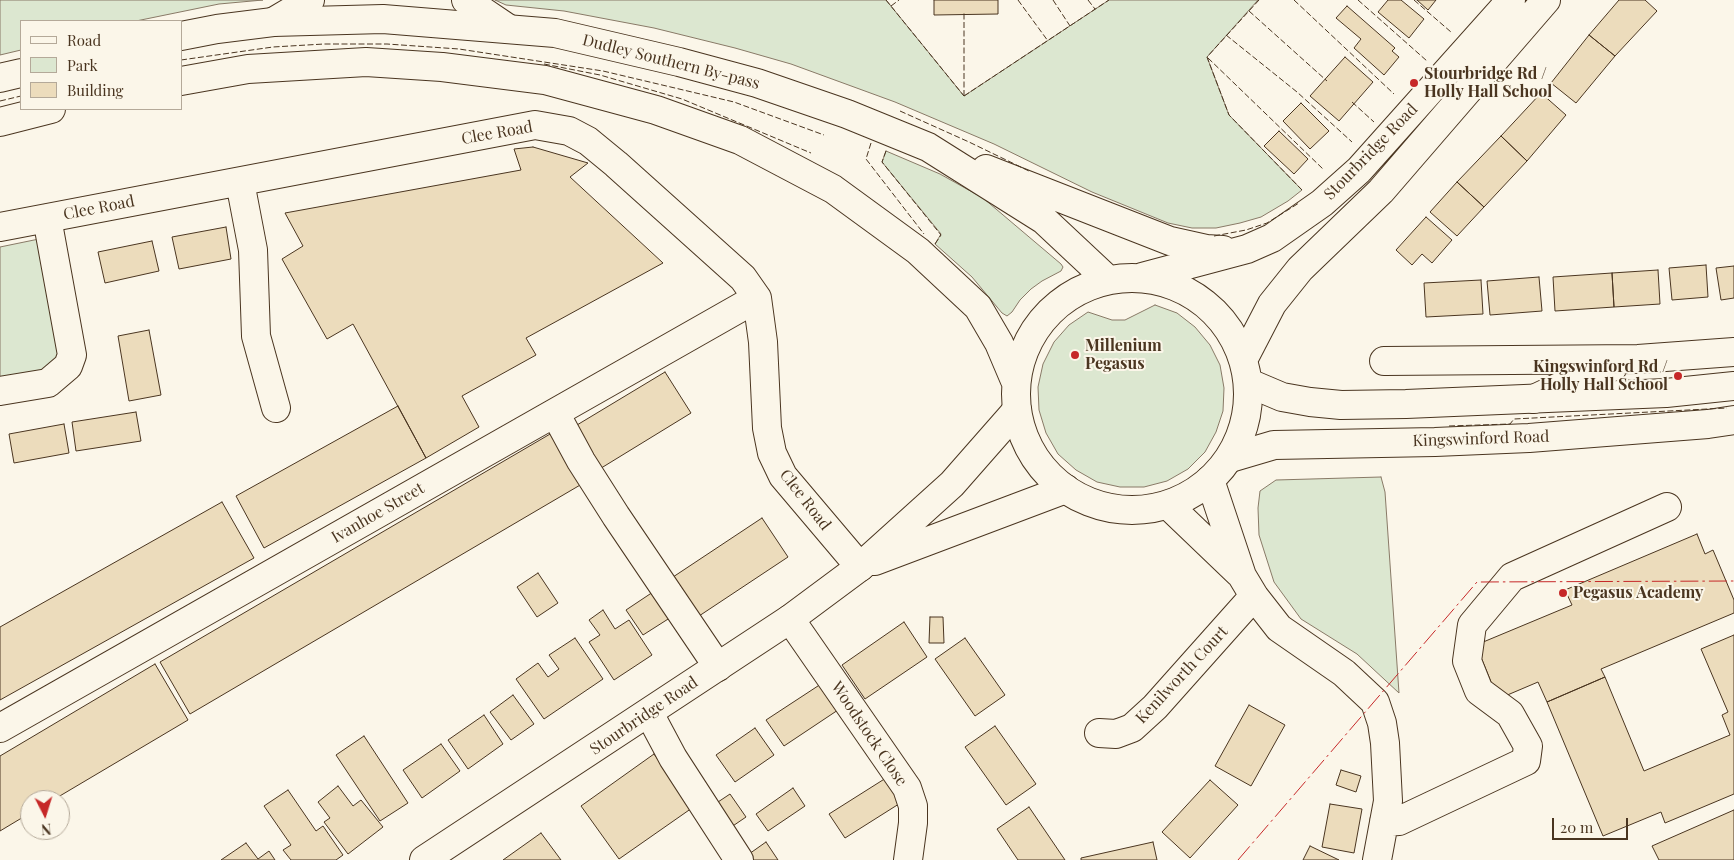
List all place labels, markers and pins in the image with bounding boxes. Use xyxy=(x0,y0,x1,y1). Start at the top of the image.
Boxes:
place label: Stourbridge Rd / Holly Hall School xyxy=(1424,64,1552,102)
marker: Stourbridge Rd / Holly Hall School xyxy=(1408,77,1420,89)
place label: Millenium Pegasus xyxy=(1085,336,1162,374)
marker: Millenium Pegasus xyxy=(1069,349,1081,361)
place label: Kingswinford Rd / Holly Hall School xyxy=(1533,357,1668,395)
marker: Kingswinford Rd / Holly Hall School xyxy=(1672,370,1684,382)
place label: Pegasus Academy xyxy=(1573,583,1703,603)
marker: Pegasus Academy xyxy=(1557,587,1569,599)

